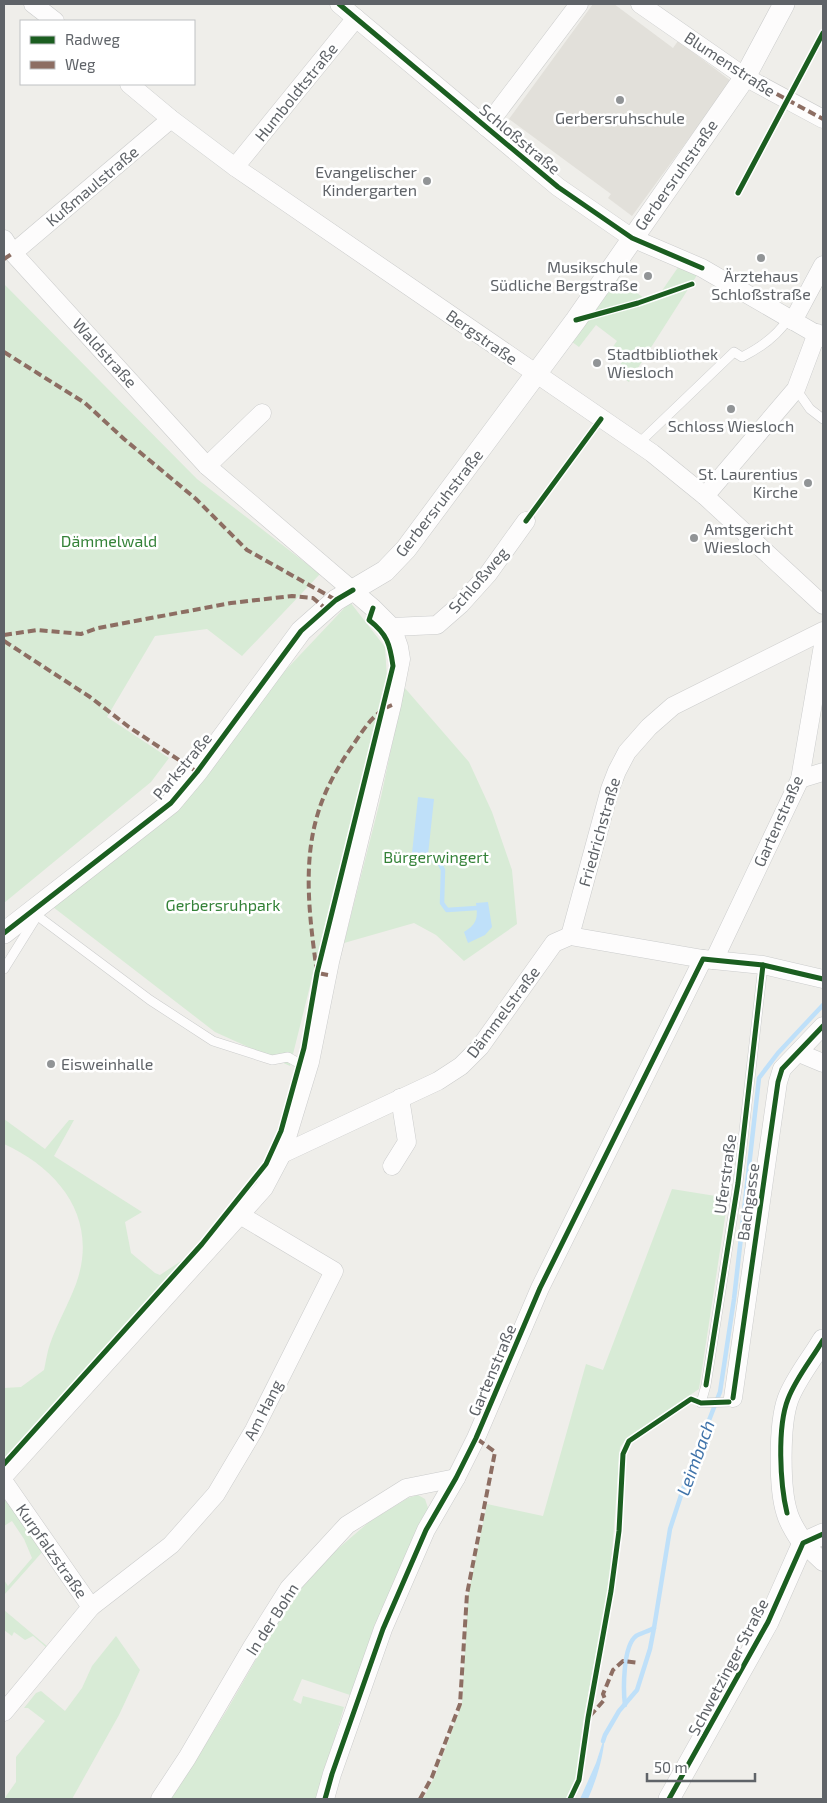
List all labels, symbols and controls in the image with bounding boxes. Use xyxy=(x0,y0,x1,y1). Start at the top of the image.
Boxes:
legend xyxy=(20,20,195,85)
street label: Blumenstraße xyxy=(681,27,779,100)
text: Radweg xyxy=(65,30,120,48)
street label: Humboldtstraße xyxy=(250,39,341,145)
text: Weg xyxy=(65,55,96,73)
marker: Gerbersruhschule xyxy=(614,94,626,106)
street label: Schloßstraße xyxy=(476,99,565,178)
place label: Gerbersruhschule xyxy=(555,108,685,127)
street label: Gerbersruhstraße xyxy=(630,116,721,234)
street label: Kußmaulstraße xyxy=(42,141,142,230)
place label: Evangelischer Kindergarten xyxy=(315,162,418,199)
marker: Evangelischer Kindergarten xyxy=(421,175,433,187)
marker: Ärztehaus Schloßstraße xyxy=(755,252,767,264)
place label: Musikschule Südliche Bergstraße xyxy=(490,257,638,294)
place label: Ärztehaus Schloßstraße xyxy=(711,266,811,303)
marker: Musikschule Südliche Bergstraße xyxy=(642,270,654,282)
street label: Bergstraße xyxy=(443,305,522,368)
street label: Waldstraße xyxy=(69,314,141,391)
place label: Stadtbibliothek Wiesloch xyxy=(607,344,718,381)
marker: Stadtbibliothek Wiesloch xyxy=(591,357,603,369)
marker: Schloss Wiesloch xyxy=(725,403,737,415)
place label: Schloss Wiesloch xyxy=(668,416,794,435)
street label: Gerbersruhstraße xyxy=(391,445,486,560)
place label: St. Laurentius Kirche xyxy=(698,464,798,501)
marker: St. Laurentius Kirche xyxy=(802,477,814,489)
place label: Amtsgericht Wiesloch xyxy=(704,519,793,556)
park label: Dämmelwald xyxy=(61,531,157,550)
marker: Amtsgericht Wiesloch xyxy=(688,532,700,544)
street label: Schloßweg xyxy=(444,543,511,616)
street label: Parkstraße xyxy=(148,728,215,803)
street label: Gartenstraße xyxy=(749,772,806,869)
street label: Friedrichstraße xyxy=(574,775,623,889)
park label: Bürgerwingert xyxy=(383,847,489,866)
park label: Gerbersruhpark xyxy=(166,895,280,914)
street label: Dämmelstraße xyxy=(462,962,543,1061)
place label: Eisweinhalle xyxy=(61,1054,153,1073)
marker: Eisweinhalle xyxy=(45,1058,57,1070)
street label: Uferstraße xyxy=(709,1133,740,1215)
street label: Bachgasse xyxy=(733,1162,762,1242)
street label: Gartenstraße xyxy=(464,1321,519,1419)
street label: Am Hang xyxy=(239,1376,286,1443)
water label: Leimbach xyxy=(671,1417,719,1498)
street label: Kurpfalzstraße xyxy=(13,1500,92,1602)
street label: In der Bohn xyxy=(241,1579,302,1658)
street label: Schwetzinger Straße xyxy=(683,1595,772,1738)
scale bar xyxy=(647,1750,754,1782)
text: 50 m xyxy=(654,1758,688,1776)

